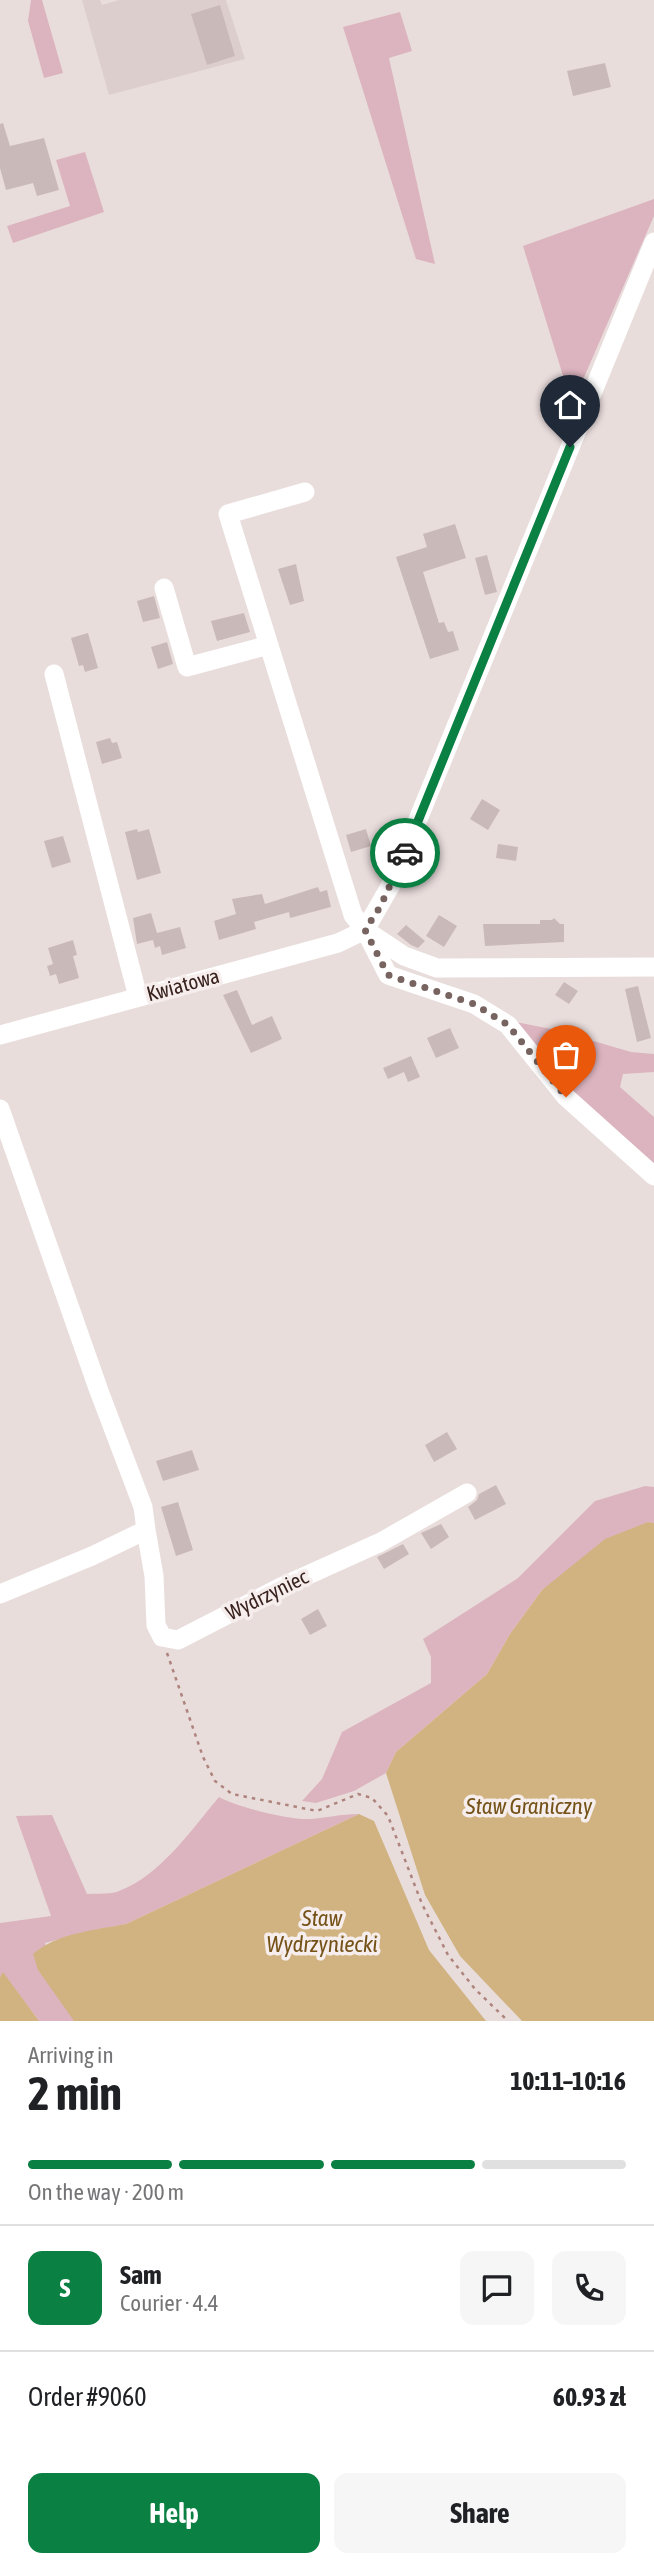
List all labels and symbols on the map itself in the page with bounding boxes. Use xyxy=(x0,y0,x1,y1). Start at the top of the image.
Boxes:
pin xyxy=(540,375,600,447)
courier xyxy=(370,818,440,888)
street label: Kwiatowa xyxy=(144,963,222,1005)
pin xyxy=(536,1025,596,1097)
street label: Wydrzyniec xyxy=(222,1564,312,1624)
water label: Staw Graniczny xyxy=(465,1793,593,1819)
water label: Staw Wydrzyniecki xyxy=(266,1905,378,1957)

